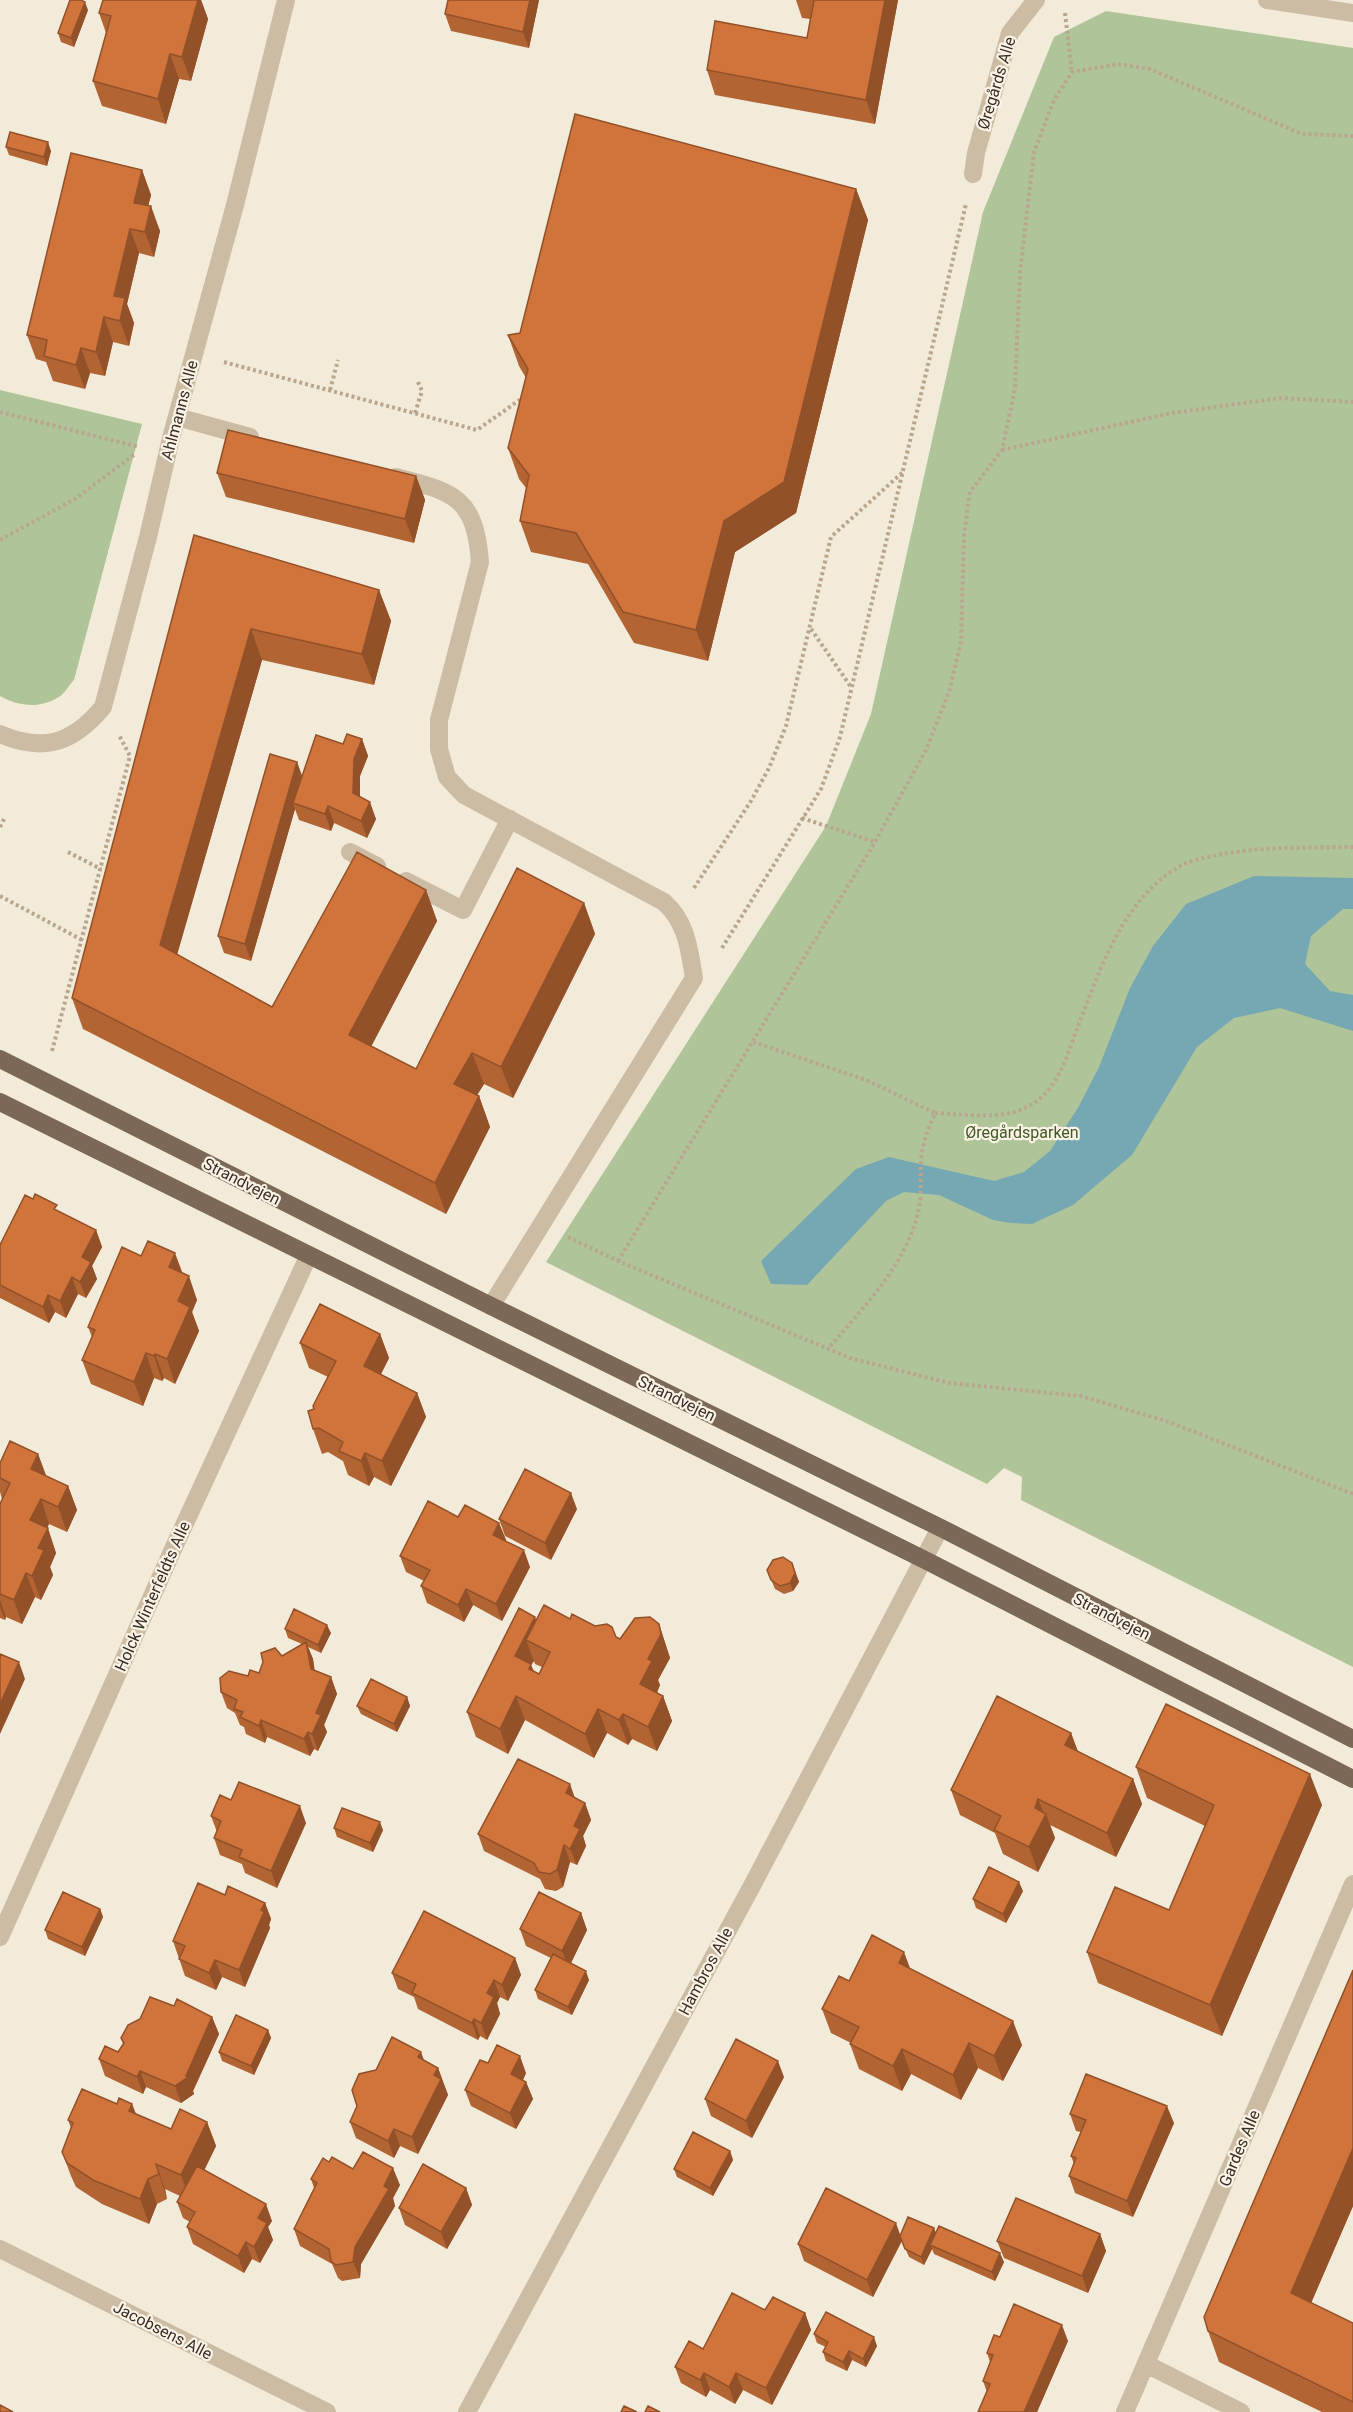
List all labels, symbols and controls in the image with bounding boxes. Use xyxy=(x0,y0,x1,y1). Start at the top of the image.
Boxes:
street label: Øregårds Alle xyxy=(973,35,1020,132)
street label: Ahlmanns Alle xyxy=(157,358,202,462)
park label: Øregårdsparken xyxy=(965,1123,1079,1142)
street label: Strandvejen xyxy=(200,1154,283,1209)
street label: Strandvejen xyxy=(635,1372,719,1425)
street label: Holck Winterfeldts Alle xyxy=(111,1518,194,1674)
street label: Strandvejen xyxy=(1070,1589,1153,1644)
street label: Hambros Alle xyxy=(674,1924,736,2018)
street label: Gardes Alle xyxy=(1215,2107,1264,2189)
street label: Jacobsens Alle xyxy=(110,2297,215,2364)

